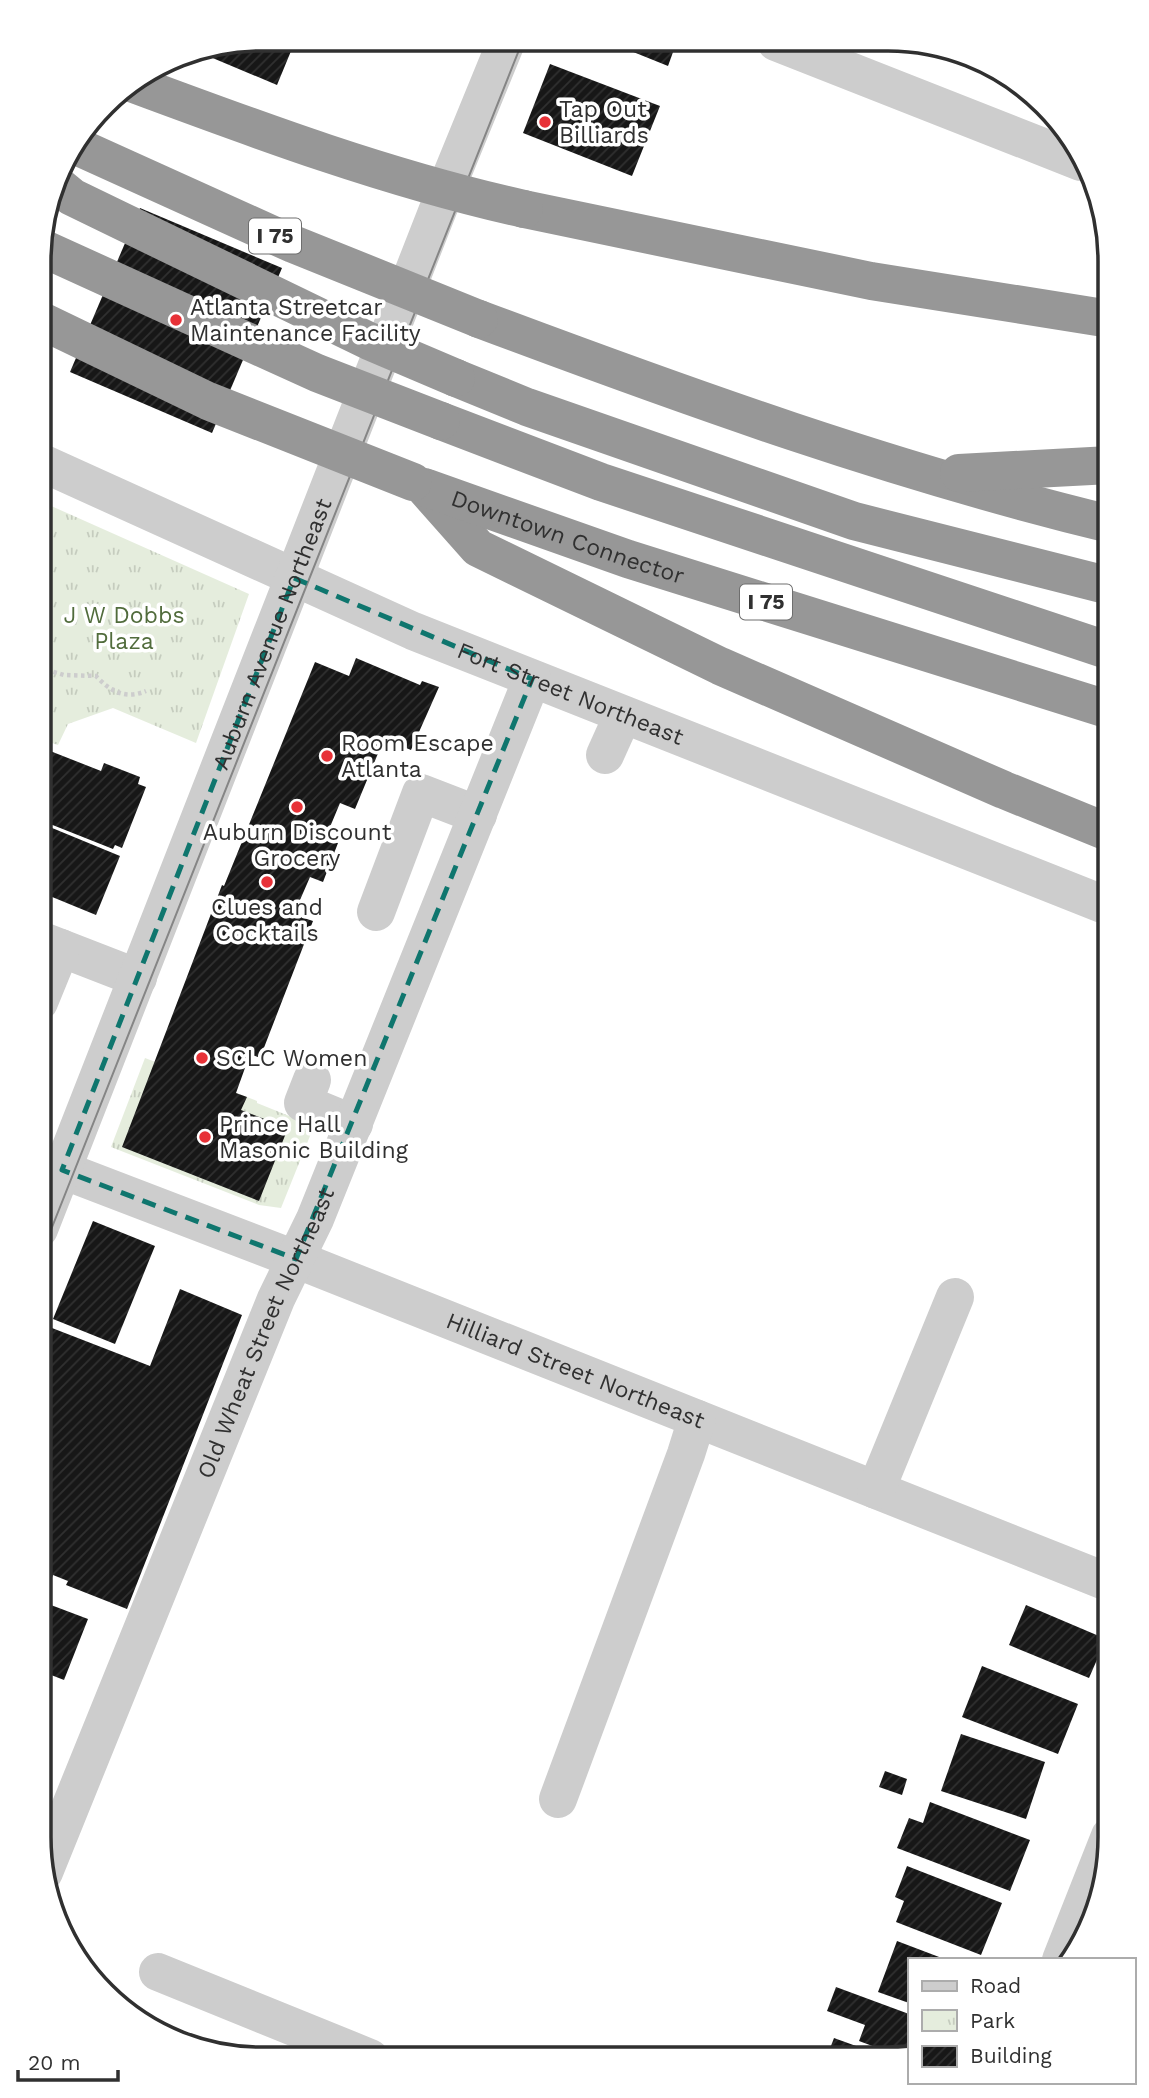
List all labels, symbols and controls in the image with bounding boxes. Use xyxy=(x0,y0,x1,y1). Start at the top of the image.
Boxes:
place label: Tap Out Billiards xyxy=(559,96,649,149)
marker: Tap Out Billiards xyxy=(537,114,553,130)
road number: I 75 xyxy=(249,218,301,254)
place label: Atlanta Streetcar Maintenance Facility xyxy=(190,294,421,347)
marker: Atlanta Streetcar Maintenance Facility xyxy=(168,312,184,328)
street label: Downtown Connector xyxy=(447,485,687,590)
street label: Auburn Avenue Northeast xyxy=(207,494,338,774)
road number: I 75 xyxy=(740,584,792,620)
park label: J W Dobbs Plaza xyxy=(63,602,185,655)
street label: Fort Street Northeast xyxy=(453,637,688,751)
place label: Room Escape Atlanta xyxy=(341,730,494,783)
marker: Room Escape Atlanta xyxy=(319,748,335,764)
marker: Auburn Discount Grocery xyxy=(289,799,305,815)
place label: Auburn Discount Grocery xyxy=(203,819,392,872)
marker: Clues and Cocktails xyxy=(259,874,275,890)
place label: Clues and Cocktails xyxy=(211,894,323,947)
place label: SCLC Women xyxy=(216,1045,367,1072)
marker: SCLC Women xyxy=(194,1050,210,1066)
place label: Prince Hall Masonic Building xyxy=(219,1111,409,1164)
marker: Prince Hall Masonic Building xyxy=(197,1129,213,1145)
street label: Old Wheat Street Northeast xyxy=(192,1183,340,1482)
street label: Hilliard Street Northeast xyxy=(442,1307,709,1435)
legend xyxy=(908,1958,1135,2084)
text: Road xyxy=(970,1973,1021,1998)
text: Park xyxy=(970,2008,1015,2033)
scale bar xyxy=(18,2038,117,2082)
text: Building xyxy=(970,2043,1052,2068)
text: 20 m xyxy=(28,2050,80,2075)

